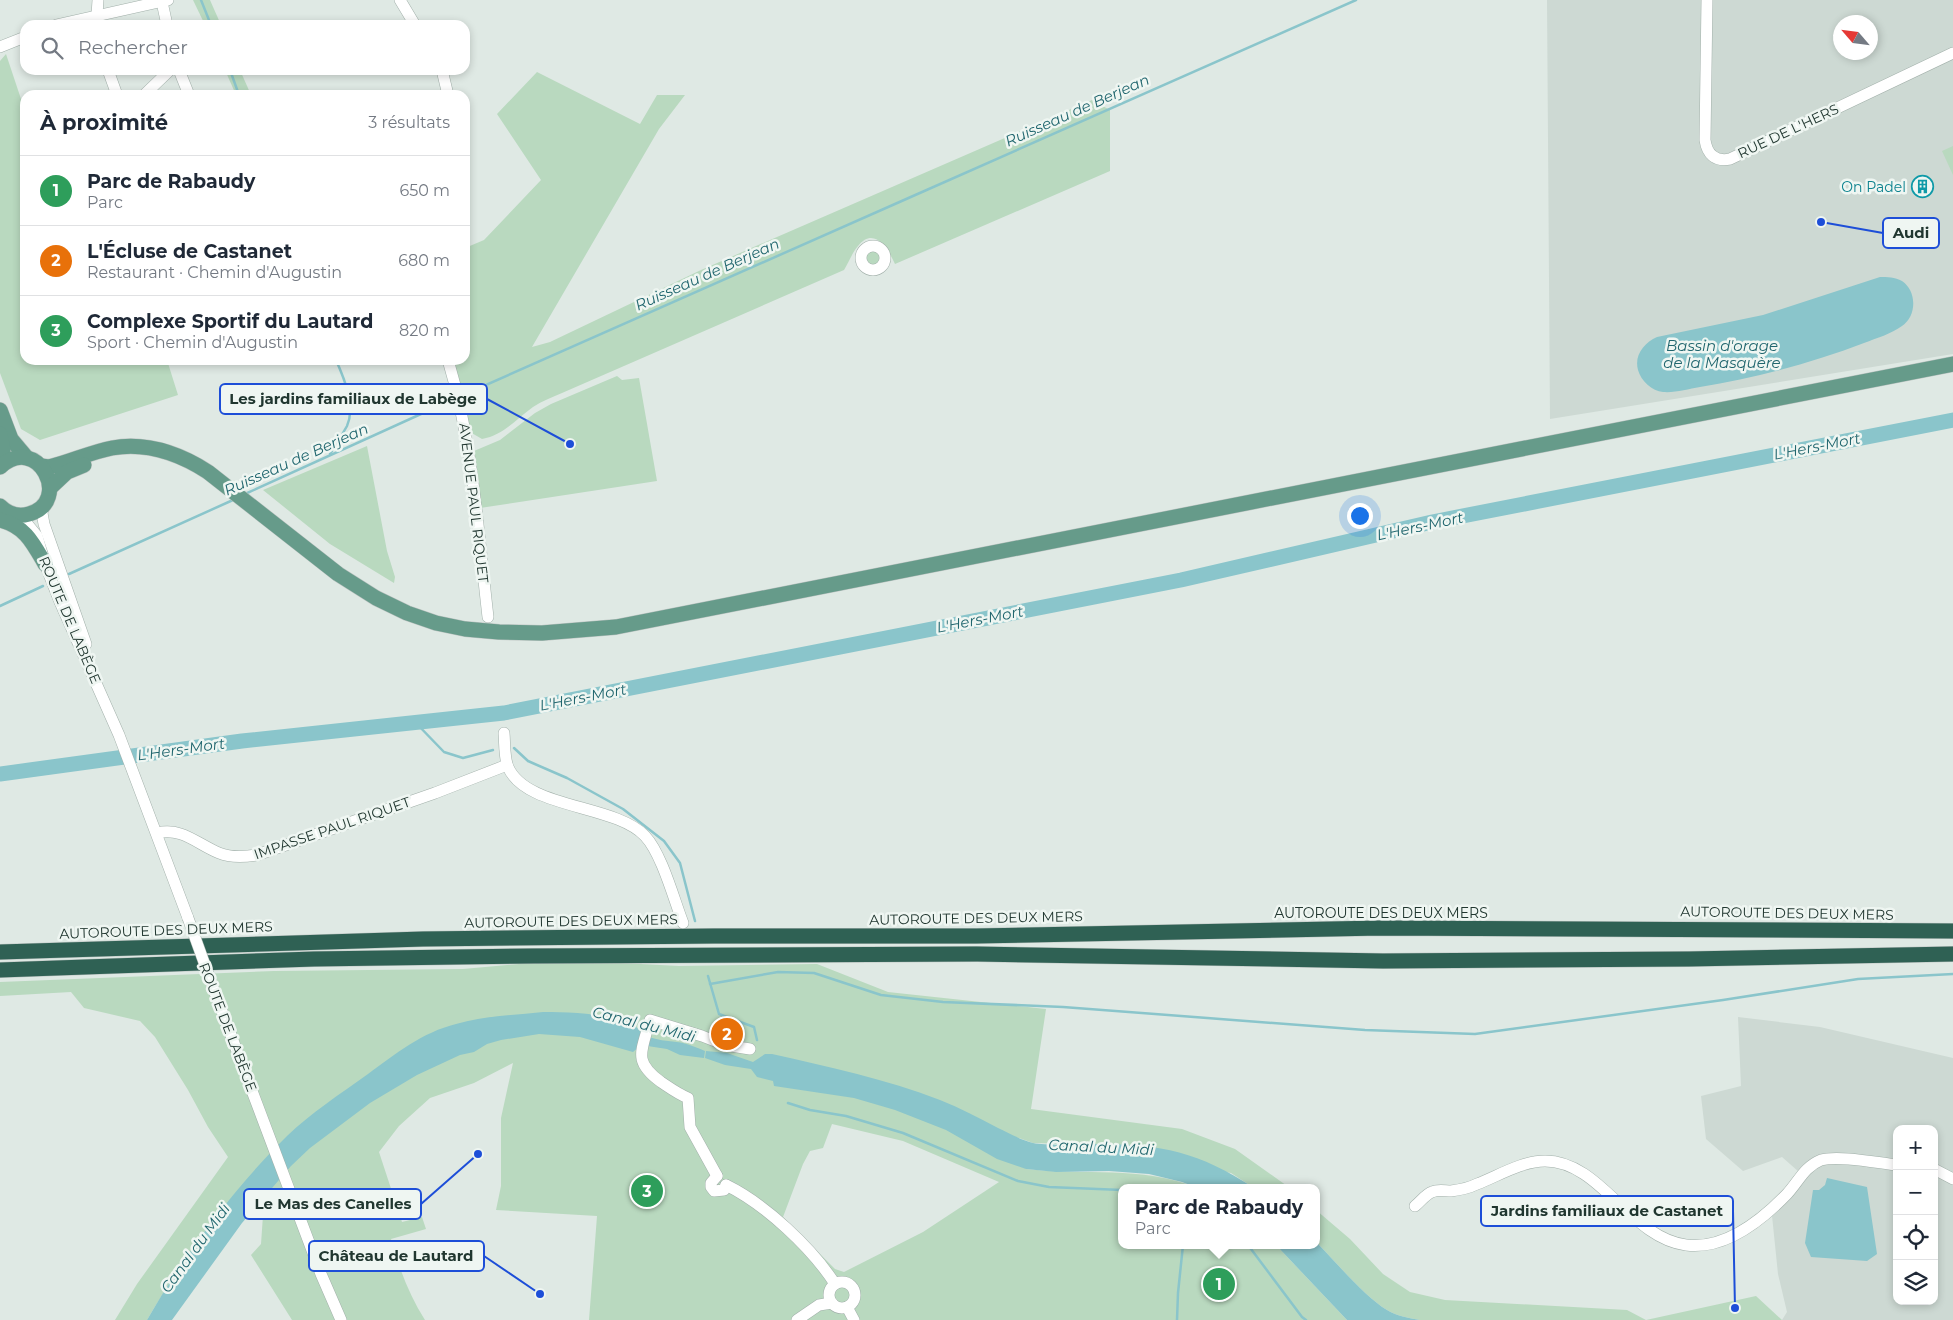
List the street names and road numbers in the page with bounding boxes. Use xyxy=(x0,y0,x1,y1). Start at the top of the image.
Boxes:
street label: RUE DE L'HERS xyxy=(1735,100,1841,162)
street label: AVENUE PAUL RIQUET xyxy=(455,422,493,584)
street label: ROUTE DE LABÈGE xyxy=(35,554,105,686)
street label: IMPASSE PAUL RIQUET xyxy=(251,793,413,863)
street label: AUTOROUTE DES DEUX MERS xyxy=(1680,902,1894,924)
street label: AUTOROUTE DES DEUX MERS xyxy=(1274,904,1488,922)
street label: AUTOROUTE DES DEUX MERS xyxy=(869,907,1083,929)
street label: AUTOROUTE DES DEUX MERS xyxy=(464,910,678,932)
street label: AUTOROUTE DES DEUX MERS xyxy=(59,917,273,943)
street label: ROUTE DE LABÈGE xyxy=(195,960,261,1094)

